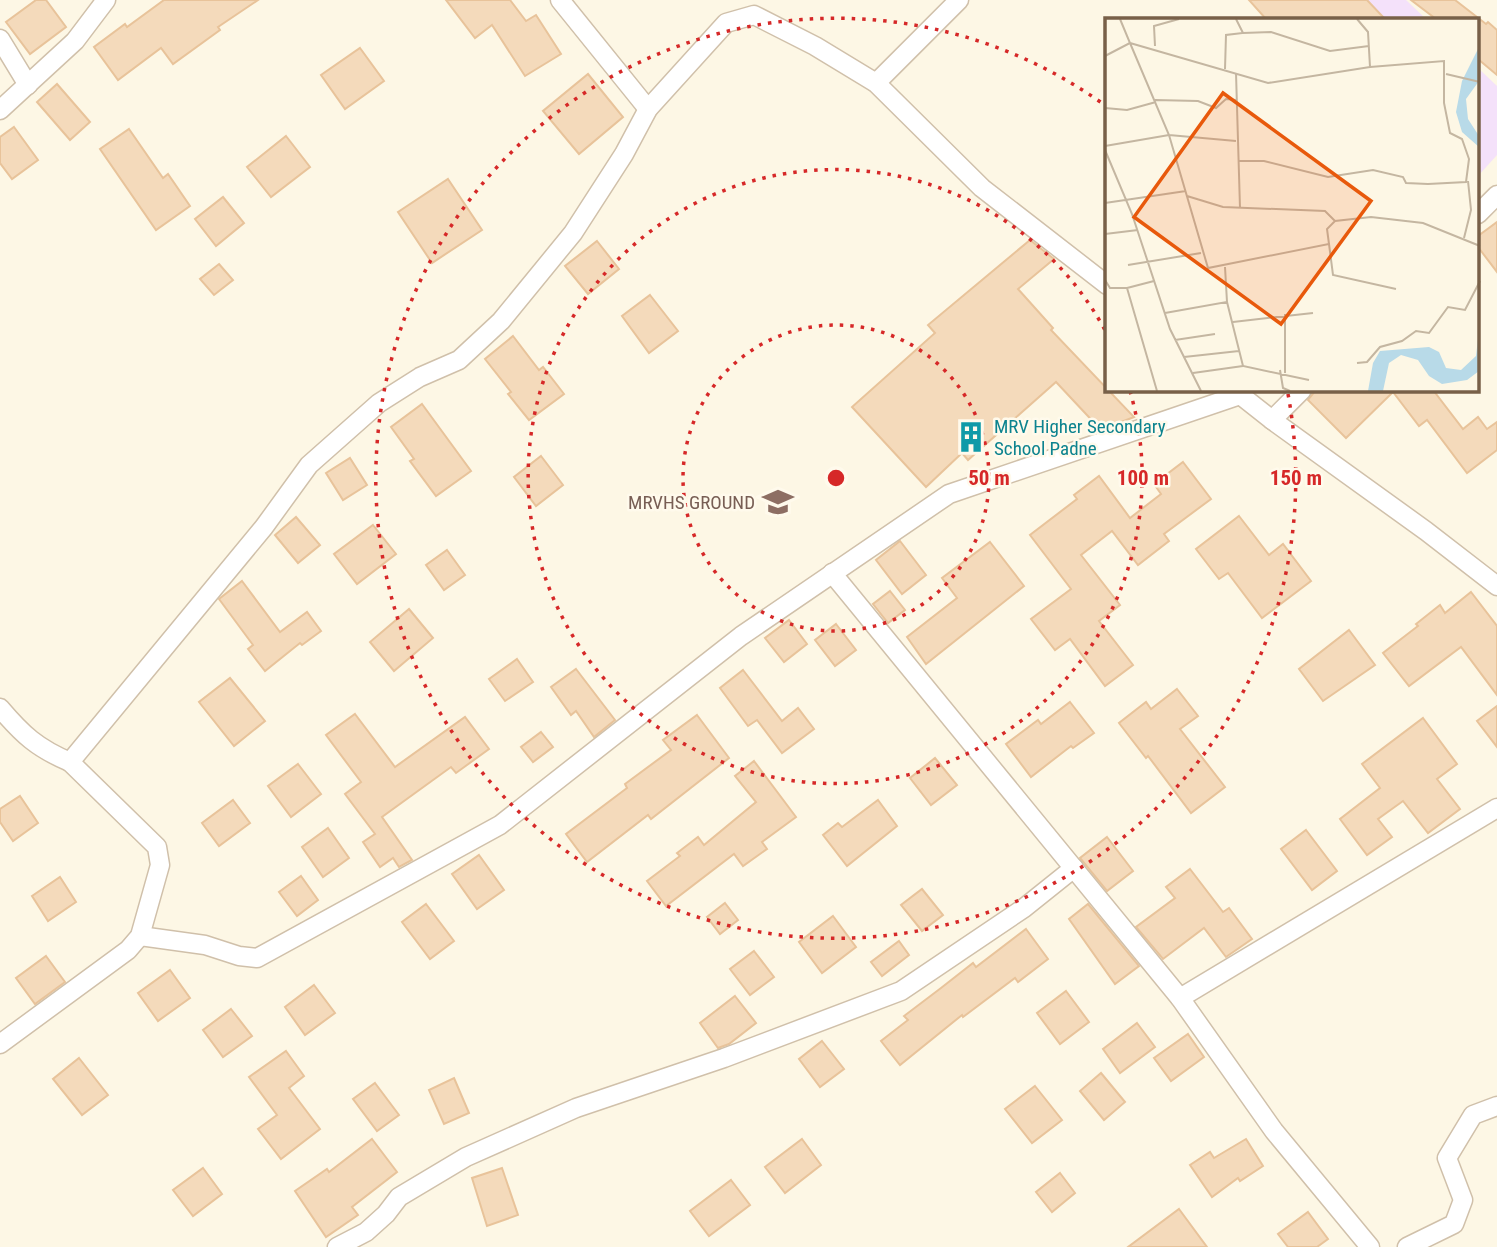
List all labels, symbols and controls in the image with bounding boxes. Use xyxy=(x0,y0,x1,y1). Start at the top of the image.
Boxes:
inset map xyxy=(1105,18,1480,392)
place label: MRV Higher Secondary School Padne xyxy=(994,415,1166,460)
building icon: MRV Higher Secondary School Padne xyxy=(954,420,988,454)
centre of rings xyxy=(824,466,848,490)
text: 50 m xyxy=(968,466,1010,490)
text: 100 m xyxy=(1117,466,1169,490)
text: 150 m xyxy=(1270,466,1322,490)
school or university icon: MRVHS GROUND xyxy=(761,485,795,519)
place label: MRVHS GROUND xyxy=(628,491,755,514)

